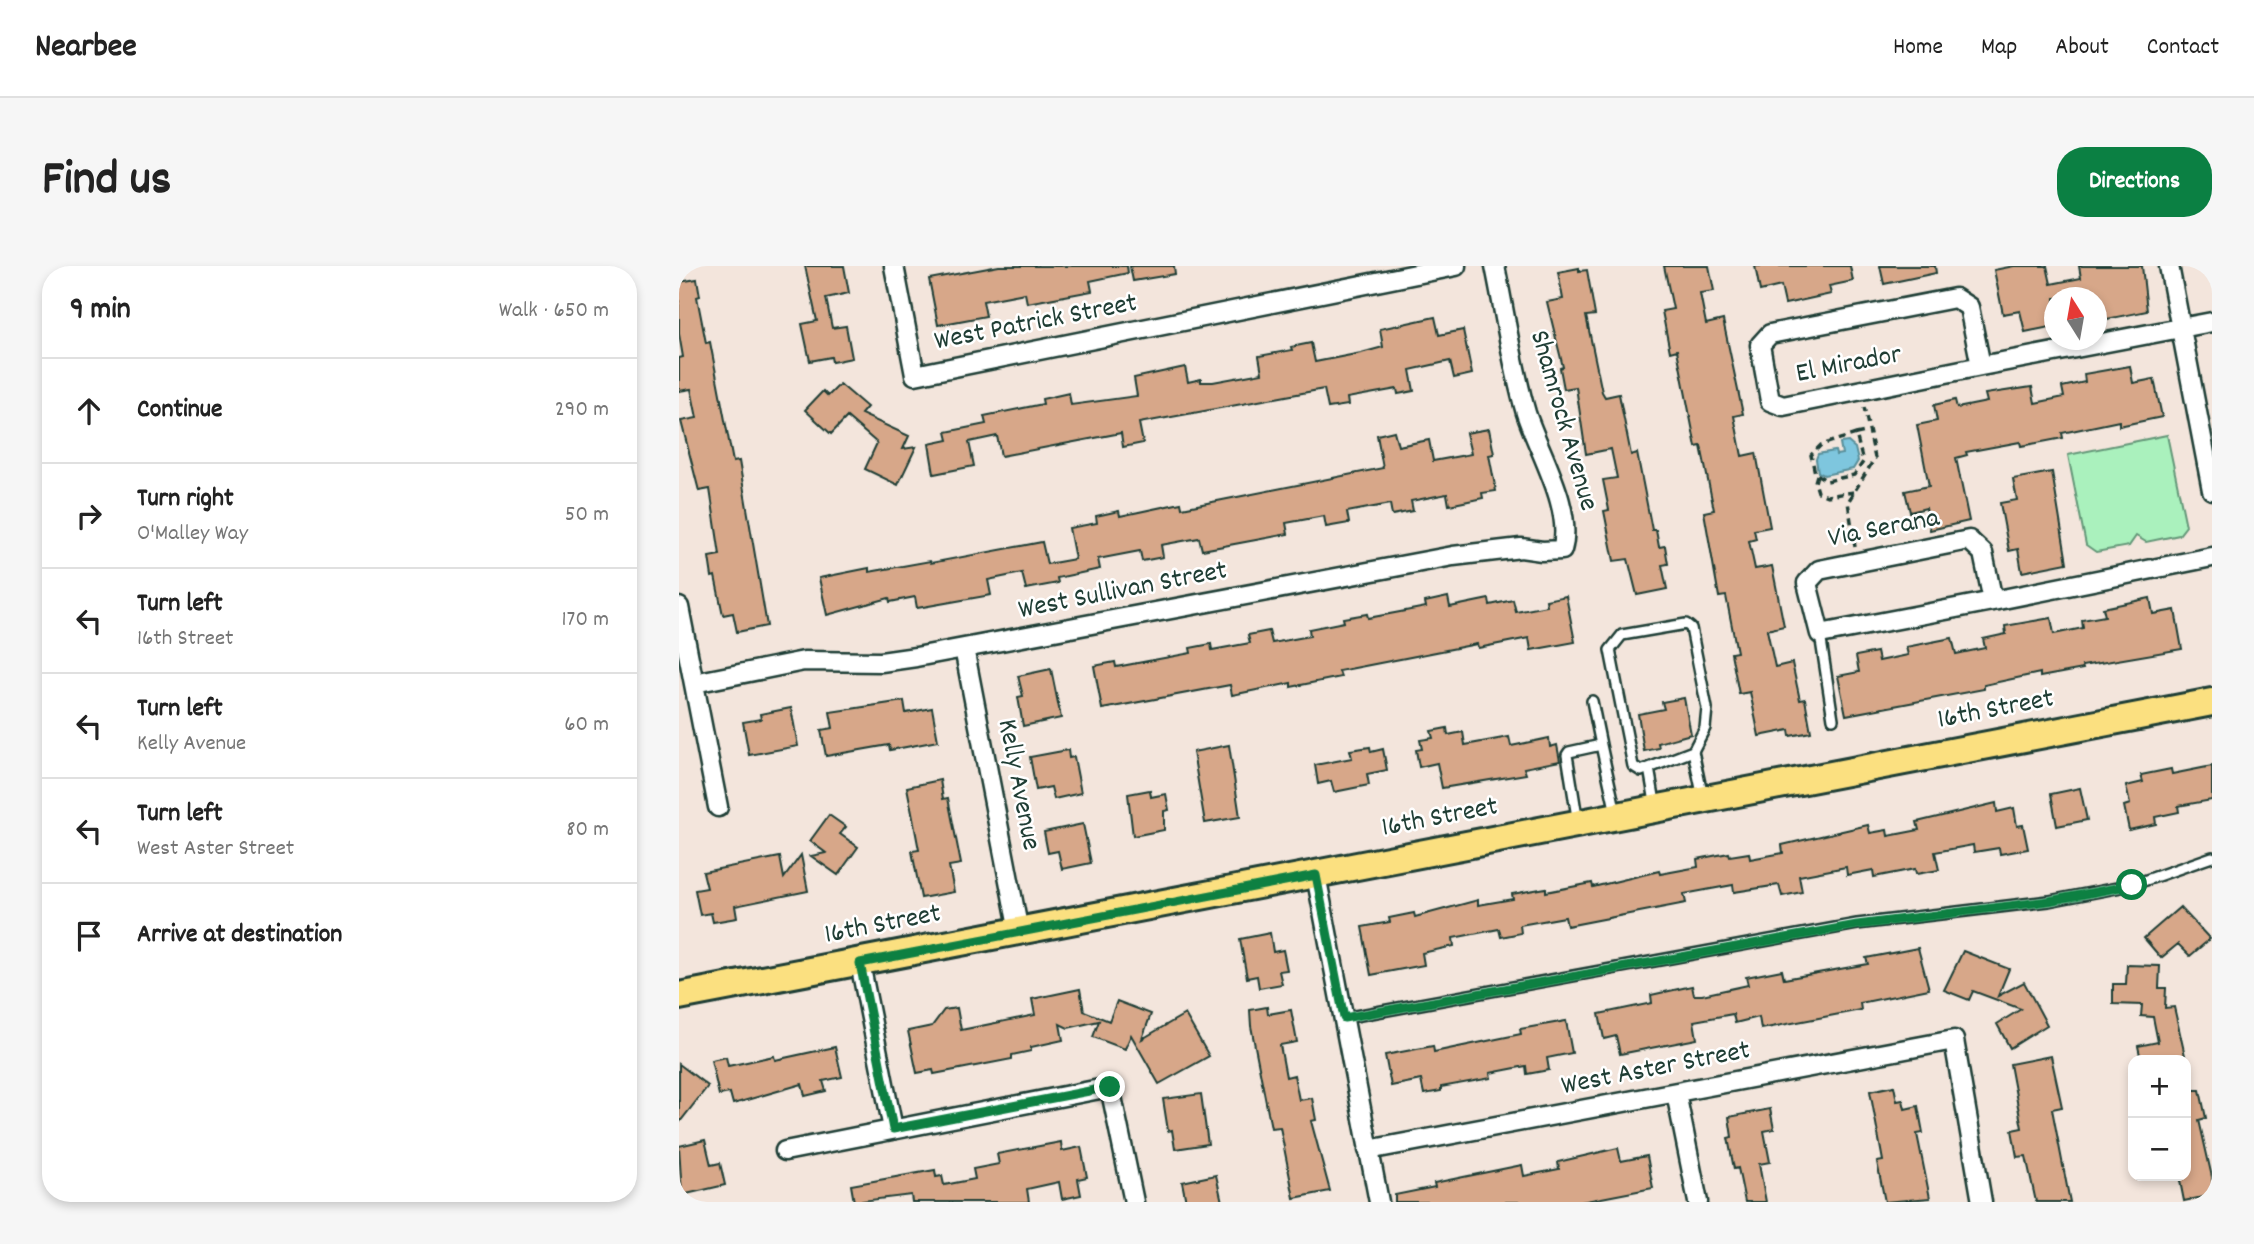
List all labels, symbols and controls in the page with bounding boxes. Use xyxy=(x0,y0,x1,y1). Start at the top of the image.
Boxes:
text: Nearbee xyxy=(35,25,137,72)
text: Home xyxy=(1893,31,1943,65)
text: Map xyxy=(1981,31,2017,65)
text: About xyxy=(2055,31,2109,65)
text: Contact xyxy=(2147,31,2219,65)
text: Find us xyxy=(42,147,171,217)
button: Directions xyxy=(2057,147,2212,217)
street label: West Patrick Street xyxy=(931,285,1141,363)
north arrow xyxy=(2044,287,2107,350)
text: 9 min xyxy=(70,290,131,333)
text: Walk · 650 m xyxy=(499,295,609,328)
street label: Shamrock Avenue xyxy=(1517,326,1607,516)
street label: El Mirador xyxy=(1793,336,1906,396)
icon: ahead xyxy=(70,392,108,430)
text: Continue xyxy=(137,392,222,429)
text: 290 m xyxy=(555,394,609,427)
text: Turn right xyxy=(137,481,234,518)
icon: right xyxy=(70,497,108,535)
text: 50 m xyxy=(565,499,609,532)
street label: Via Serana xyxy=(1825,499,1944,560)
text: O'Malley Way xyxy=(137,518,248,551)
street label: West Sullivan Street xyxy=(1015,552,1231,632)
text: Turn left xyxy=(137,586,223,623)
icon: left xyxy=(70,602,108,640)
text: 170 m xyxy=(562,604,609,637)
text: 16th Street xyxy=(137,623,234,656)
street label: 16th Street xyxy=(1935,680,2057,742)
text: Turn left xyxy=(137,691,223,728)
icon: left xyxy=(70,707,108,745)
text: 60 m xyxy=(564,709,609,742)
street label: Kelly Avenue xyxy=(985,716,1049,854)
text: Kelly Avenue xyxy=(137,728,246,761)
street label: 16th Street xyxy=(1379,788,1501,850)
text: Turn left xyxy=(137,796,223,833)
icon: left xyxy=(70,812,108,850)
text: 80 m xyxy=(566,814,609,847)
text: West Aster Street xyxy=(137,833,294,866)
route start xyxy=(2116,869,2147,900)
street label: 16th Street xyxy=(822,895,944,957)
icon: arrive xyxy=(70,917,108,955)
text: Arrive at destination xyxy=(137,917,342,954)
street label: West Aster Street xyxy=(1558,1032,1754,1108)
map controls xyxy=(2128,1055,2191,1181)
button: + xyxy=(2128,1055,2191,1118)
route end xyxy=(1094,1071,1125,1102)
button: − xyxy=(2128,1118,2191,1181)

